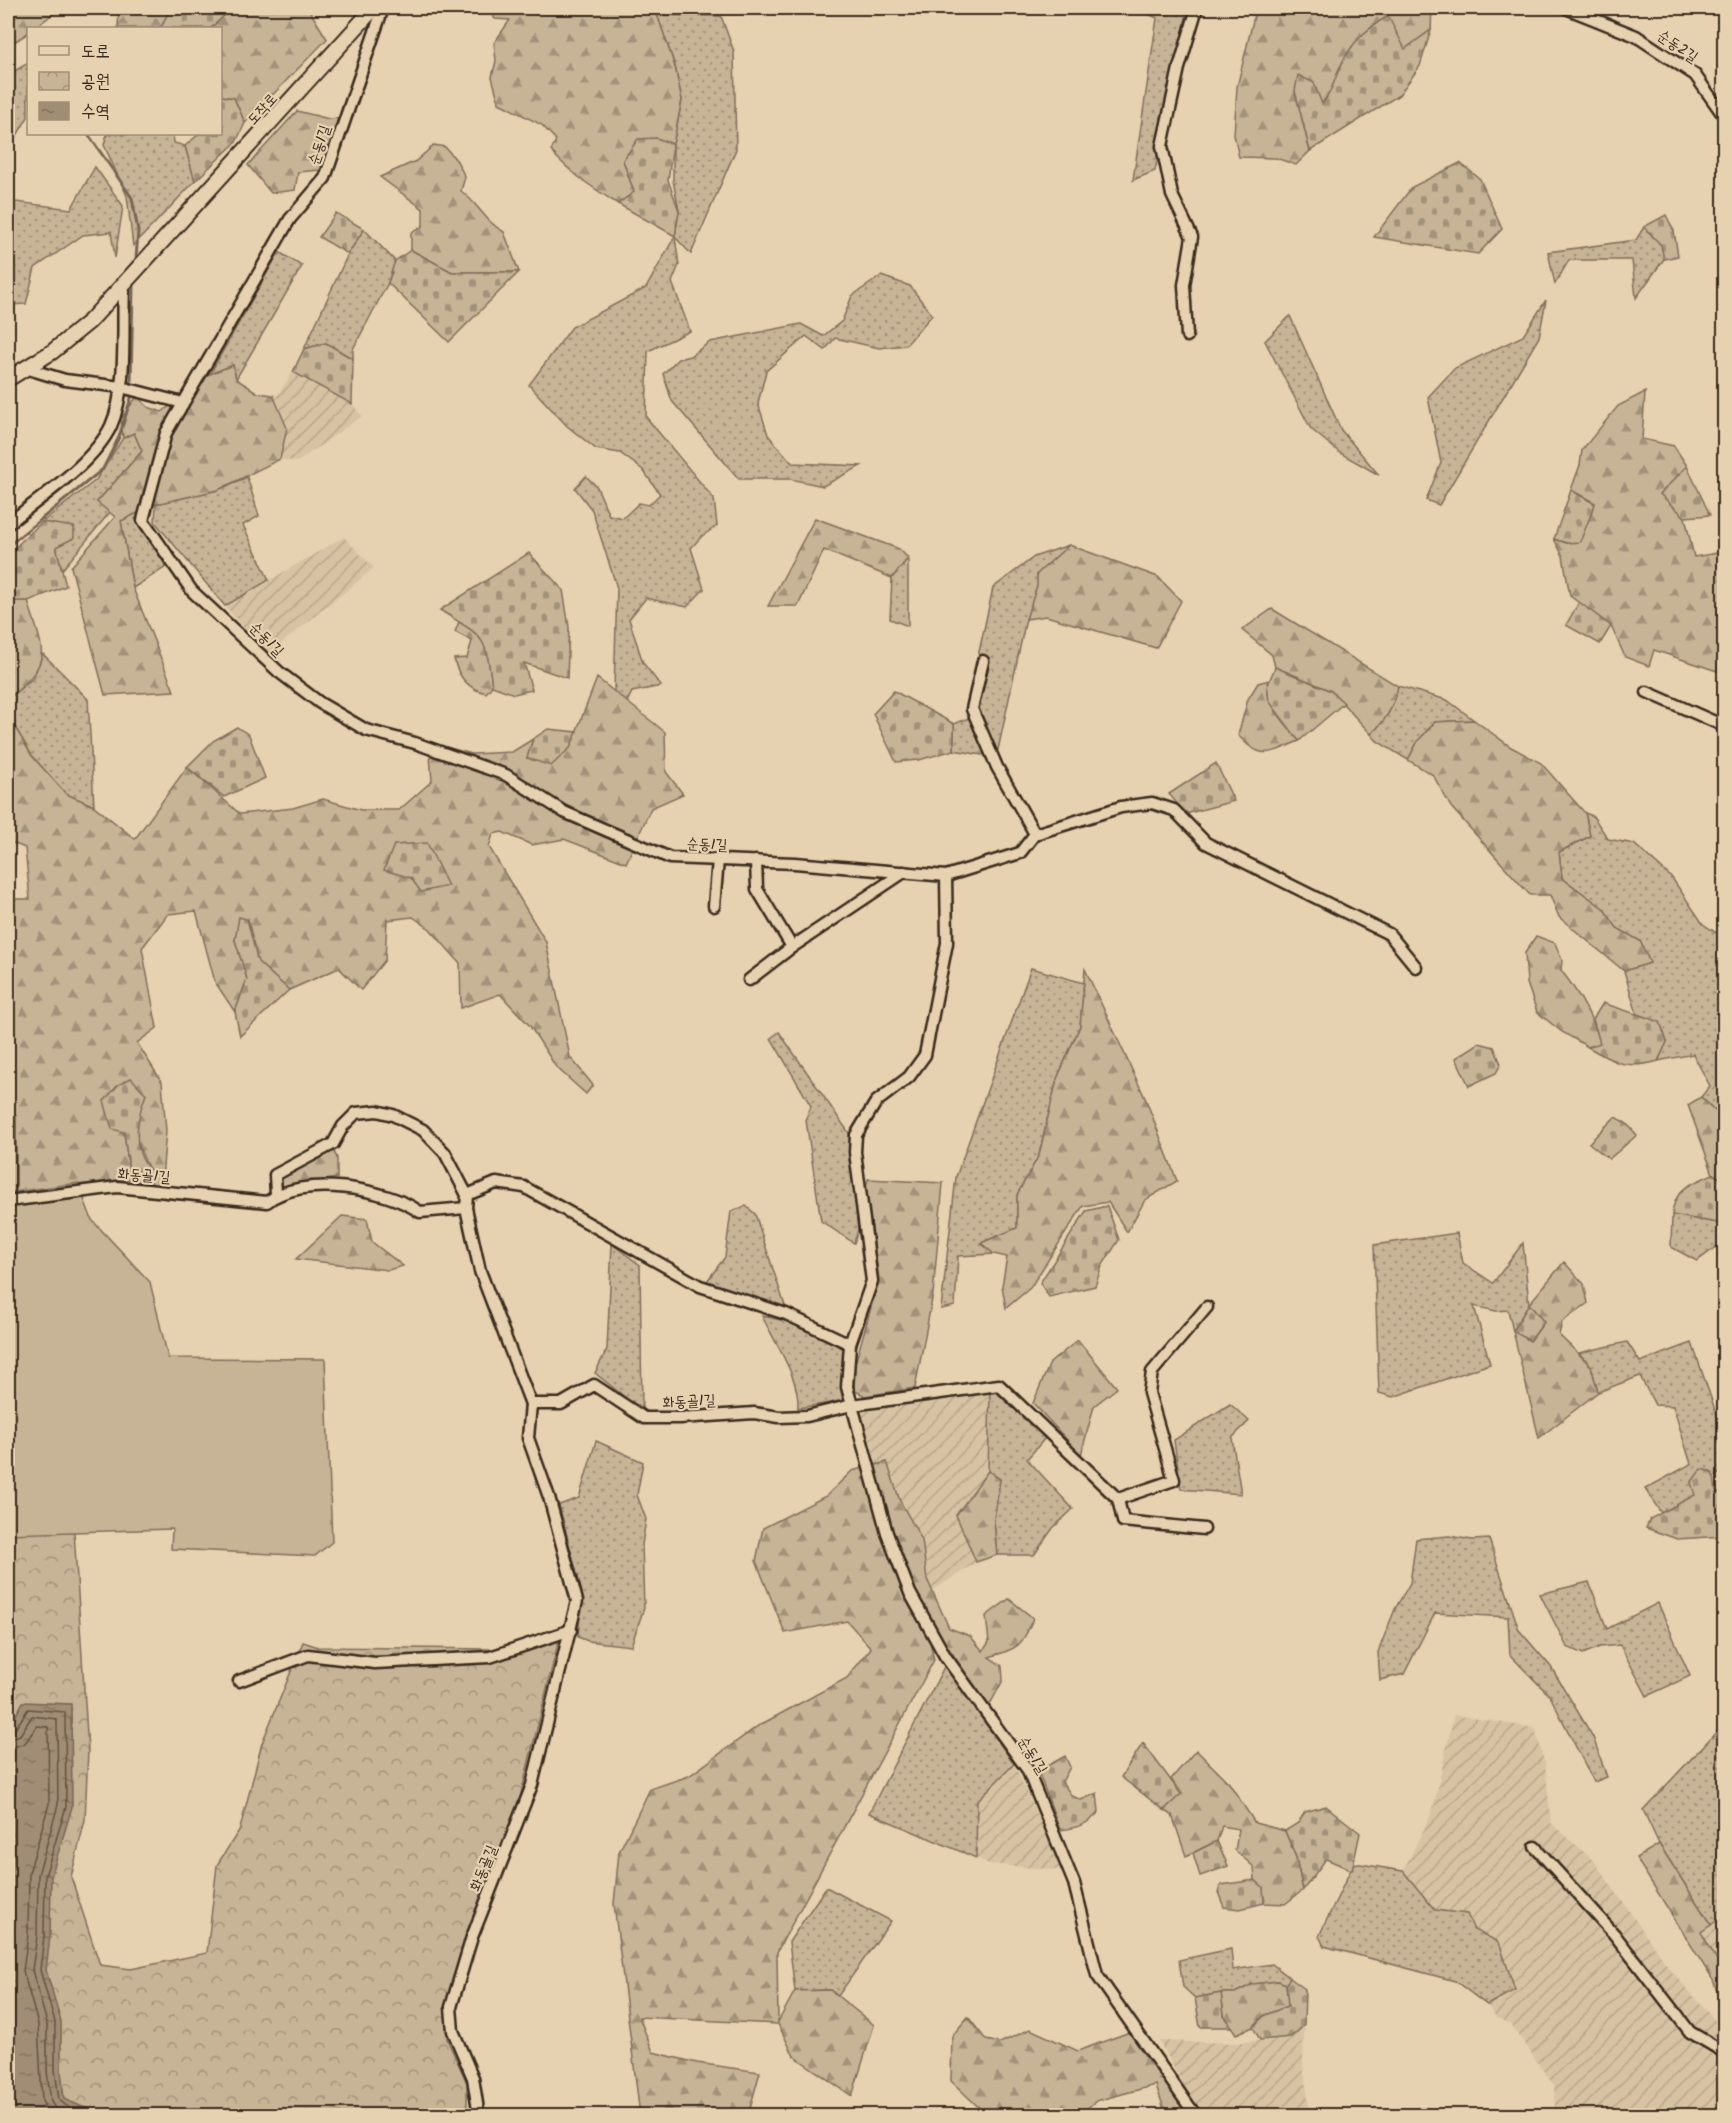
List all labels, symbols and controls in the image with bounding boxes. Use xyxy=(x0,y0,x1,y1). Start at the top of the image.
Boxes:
street label: 순동2길 xyxy=(1652,24,1703,69)
legend xyxy=(27,27,222,135)
text: 도로 xyxy=(81,38,110,67)
text: 공원 xyxy=(81,68,110,97)
street label: 도작로 xyxy=(242,88,284,131)
text: 수역 xyxy=(81,98,110,127)
street label: 순동1길 xyxy=(302,122,338,168)
street label: 순동1길 xyxy=(243,617,289,663)
street label: 순동1길 xyxy=(686,832,728,858)
street label: 화동골1길 xyxy=(117,1162,171,1190)
street label: 화동골1길 xyxy=(662,1389,716,1415)
street label: 순동1길 xyxy=(1011,1732,1053,1779)
street label: 화동골길 xyxy=(464,1841,504,1895)

